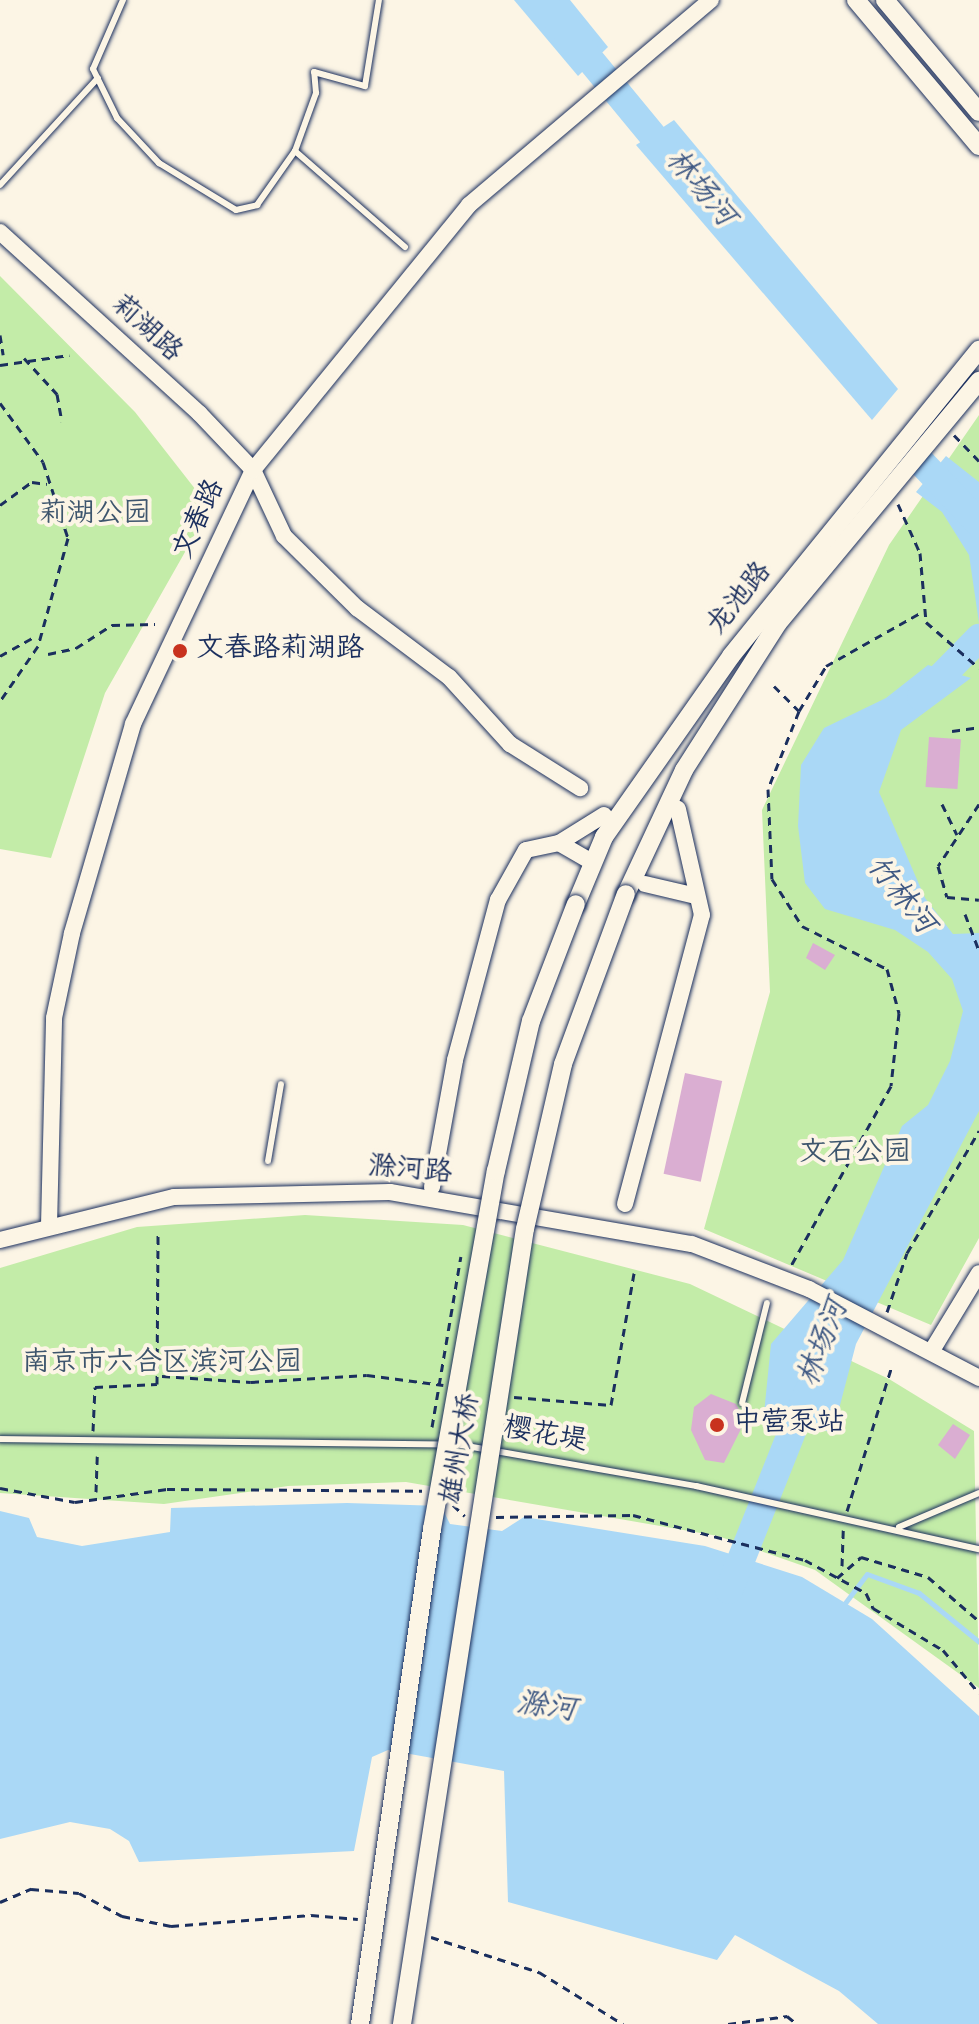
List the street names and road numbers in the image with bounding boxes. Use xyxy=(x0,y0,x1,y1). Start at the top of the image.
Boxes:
street label: 莉湖路 xyxy=(103,289,187,371)
street label: 文春路 xyxy=(168,475,234,565)
street label: 龙池路 xyxy=(702,557,780,643)
street label: 滁河路 xyxy=(367,1152,453,1192)
street label: 雄州大桥 xyxy=(437,1391,489,1507)
street label: 樱花堤 xyxy=(501,1413,589,1461)

